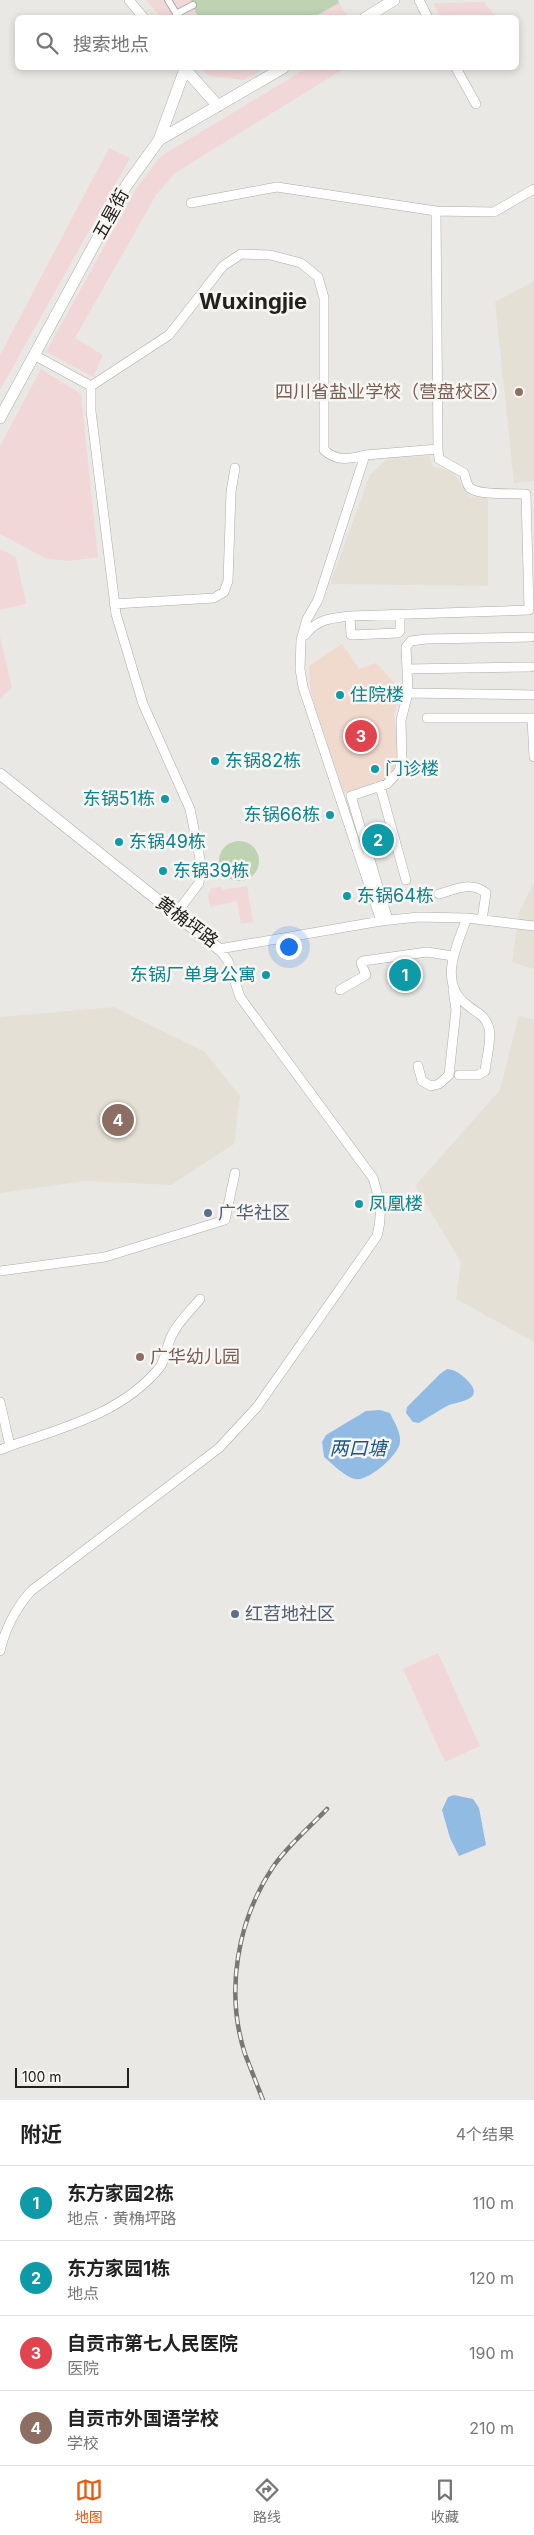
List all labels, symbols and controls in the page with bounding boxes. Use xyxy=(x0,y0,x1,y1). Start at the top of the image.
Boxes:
search box xyxy=(15,15,519,70)
icon: search xyxy=(33,29,61,57)
text: 搜索地点 xyxy=(73,33,149,56)
street label: 五星街 xyxy=(88,185,133,242)
district label: Wuxingjie xyxy=(199,288,307,314)
place label: 四川省盐业学校（营盘校区） xyxy=(275,381,509,402)
marker: 四川省盐业学校（营盘校区） xyxy=(513,386,525,398)
place label: 住院楼 xyxy=(350,684,404,705)
marker: 住院楼 xyxy=(334,689,346,701)
pin: 3 xyxy=(345,717,377,755)
place label: 东锅82栋 xyxy=(225,750,301,771)
marker: 东锅82栋 xyxy=(209,755,221,767)
place label: 门诊楼 xyxy=(385,758,439,779)
marker: 门诊楼 xyxy=(369,763,381,775)
place label: 东锅51栋 xyxy=(83,788,155,809)
marker: 东锅51栋 xyxy=(159,793,171,805)
place label: 东锅66栋 xyxy=(244,804,320,825)
marker: 东锅66栋 xyxy=(324,809,336,821)
pin: 2 xyxy=(362,821,394,859)
place label: 东锅49栋 xyxy=(129,831,206,852)
marker: 东锅49栋 xyxy=(113,836,125,848)
place label: 东锅39栋 xyxy=(173,860,249,881)
marker: 东锅39栋 xyxy=(157,865,169,877)
place label: 东锅64栋 xyxy=(357,885,434,906)
marker: 东锅64栋 xyxy=(341,890,353,902)
street label: 黄桷坪路 xyxy=(152,892,222,952)
your location xyxy=(276,934,302,960)
pin: 1 xyxy=(389,956,421,994)
place label: 东锅厂单身公寓 xyxy=(130,964,256,985)
marker: 东锅厂单身公寓 xyxy=(260,969,272,981)
pin: 4 xyxy=(102,1101,134,1139)
place label: 凤凰楼 xyxy=(369,1193,423,1214)
marker: 凤凰楼 xyxy=(353,1198,365,1210)
place label: 广华社区 xyxy=(218,1202,290,1223)
marker: 广华社区 xyxy=(202,1207,214,1219)
place label: 广华幼儿园 xyxy=(150,1346,240,1367)
marker: 广华幼儿园 xyxy=(134,1351,146,1363)
water label: 两口塘 xyxy=(329,1437,389,1460)
place label: 红苕地社区 xyxy=(245,1603,335,1624)
marker: 红苕地社区 xyxy=(229,1608,241,1620)
scale bar xyxy=(15,2065,129,2088)
text: 100 m xyxy=(22,2068,62,2085)
text: 附近 xyxy=(20,2122,62,2147)
text: 4个结果 xyxy=(456,2124,514,2144)
text: 东方家园2栋 xyxy=(67,2182,174,2205)
text: 1 xyxy=(33,2193,39,2213)
text: 110 m xyxy=(472,2193,514,2213)
text: 地点 · 黄桷坪路 xyxy=(67,2208,177,2228)
text: 东方家园1栋 xyxy=(67,2257,170,2280)
text: 2 xyxy=(31,2268,41,2288)
text: 120 m xyxy=(469,2268,514,2288)
text: 地点 xyxy=(67,2283,99,2303)
text: 自贡市第七人民医院 xyxy=(67,2332,238,2355)
text: 3 xyxy=(31,2343,41,2363)
text: 190 m xyxy=(469,2343,514,2363)
text: 医院 xyxy=(67,2358,99,2378)
text: 自贡市外国语学校 xyxy=(67,2407,219,2430)
text: 4 xyxy=(31,2418,41,2438)
text: 210 m xyxy=(469,2418,514,2438)
text: 学校 xyxy=(67,2433,99,2453)
tab: 地图 xyxy=(75,2476,103,2526)
tab: 路线 xyxy=(253,2476,281,2526)
tab: 收藏 xyxy=(431,2476,459,2526)

